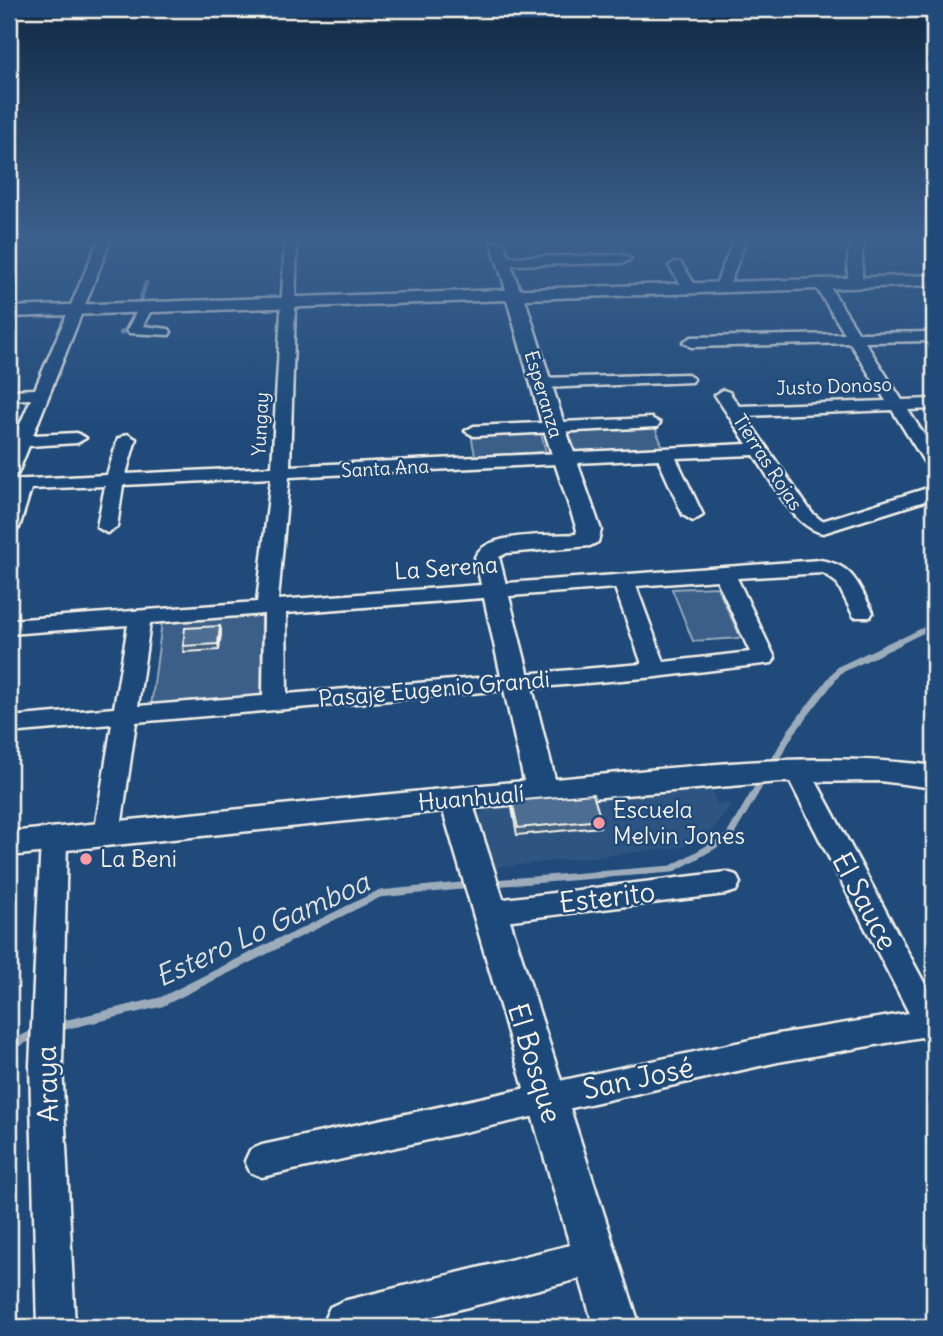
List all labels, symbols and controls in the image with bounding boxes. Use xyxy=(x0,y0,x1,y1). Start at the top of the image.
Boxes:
street label: Esperanza xyxy=(519,347,569,441)
street label: Justo Donoso xyxy=(776,372,892,400)
street label: Yungay xyxy=(246,392,274,456)
street label: Tierras Rojas xyxy=(728,409,808,515)
street label: Santa Ana xyxy=(340,454,430,482)
street label: La Serena xyxy=(393,549,499,586)
street label: Pasaje Eugenio Grandi xyxy=(317,664,551,713)
street label: Huanhualí xyxy=(417,778,525,817)
place label: Escuela Melvin Jones xyxy=(613,795,745,850)
marker: Escuela Melvin Jones xyxy=(591,815,607,831)
place label: La Beni xyxy=(100,844,177,873)
street label: El Sauce xyxy=(824,846,906,956)
marker: La Beni xyxy=(78,851,94,867)
water label: Estero Lo Gamboa xyxy=(149,863,377,994)
street label: Esterito xyxy=(557,873,657,921)
street label: El Bosque xyxy=(500,999,570,1127)
street label: Araya xyxy=(28,1045,66,1123)
street label: San José xyxy=(579,1049,697,1107)

